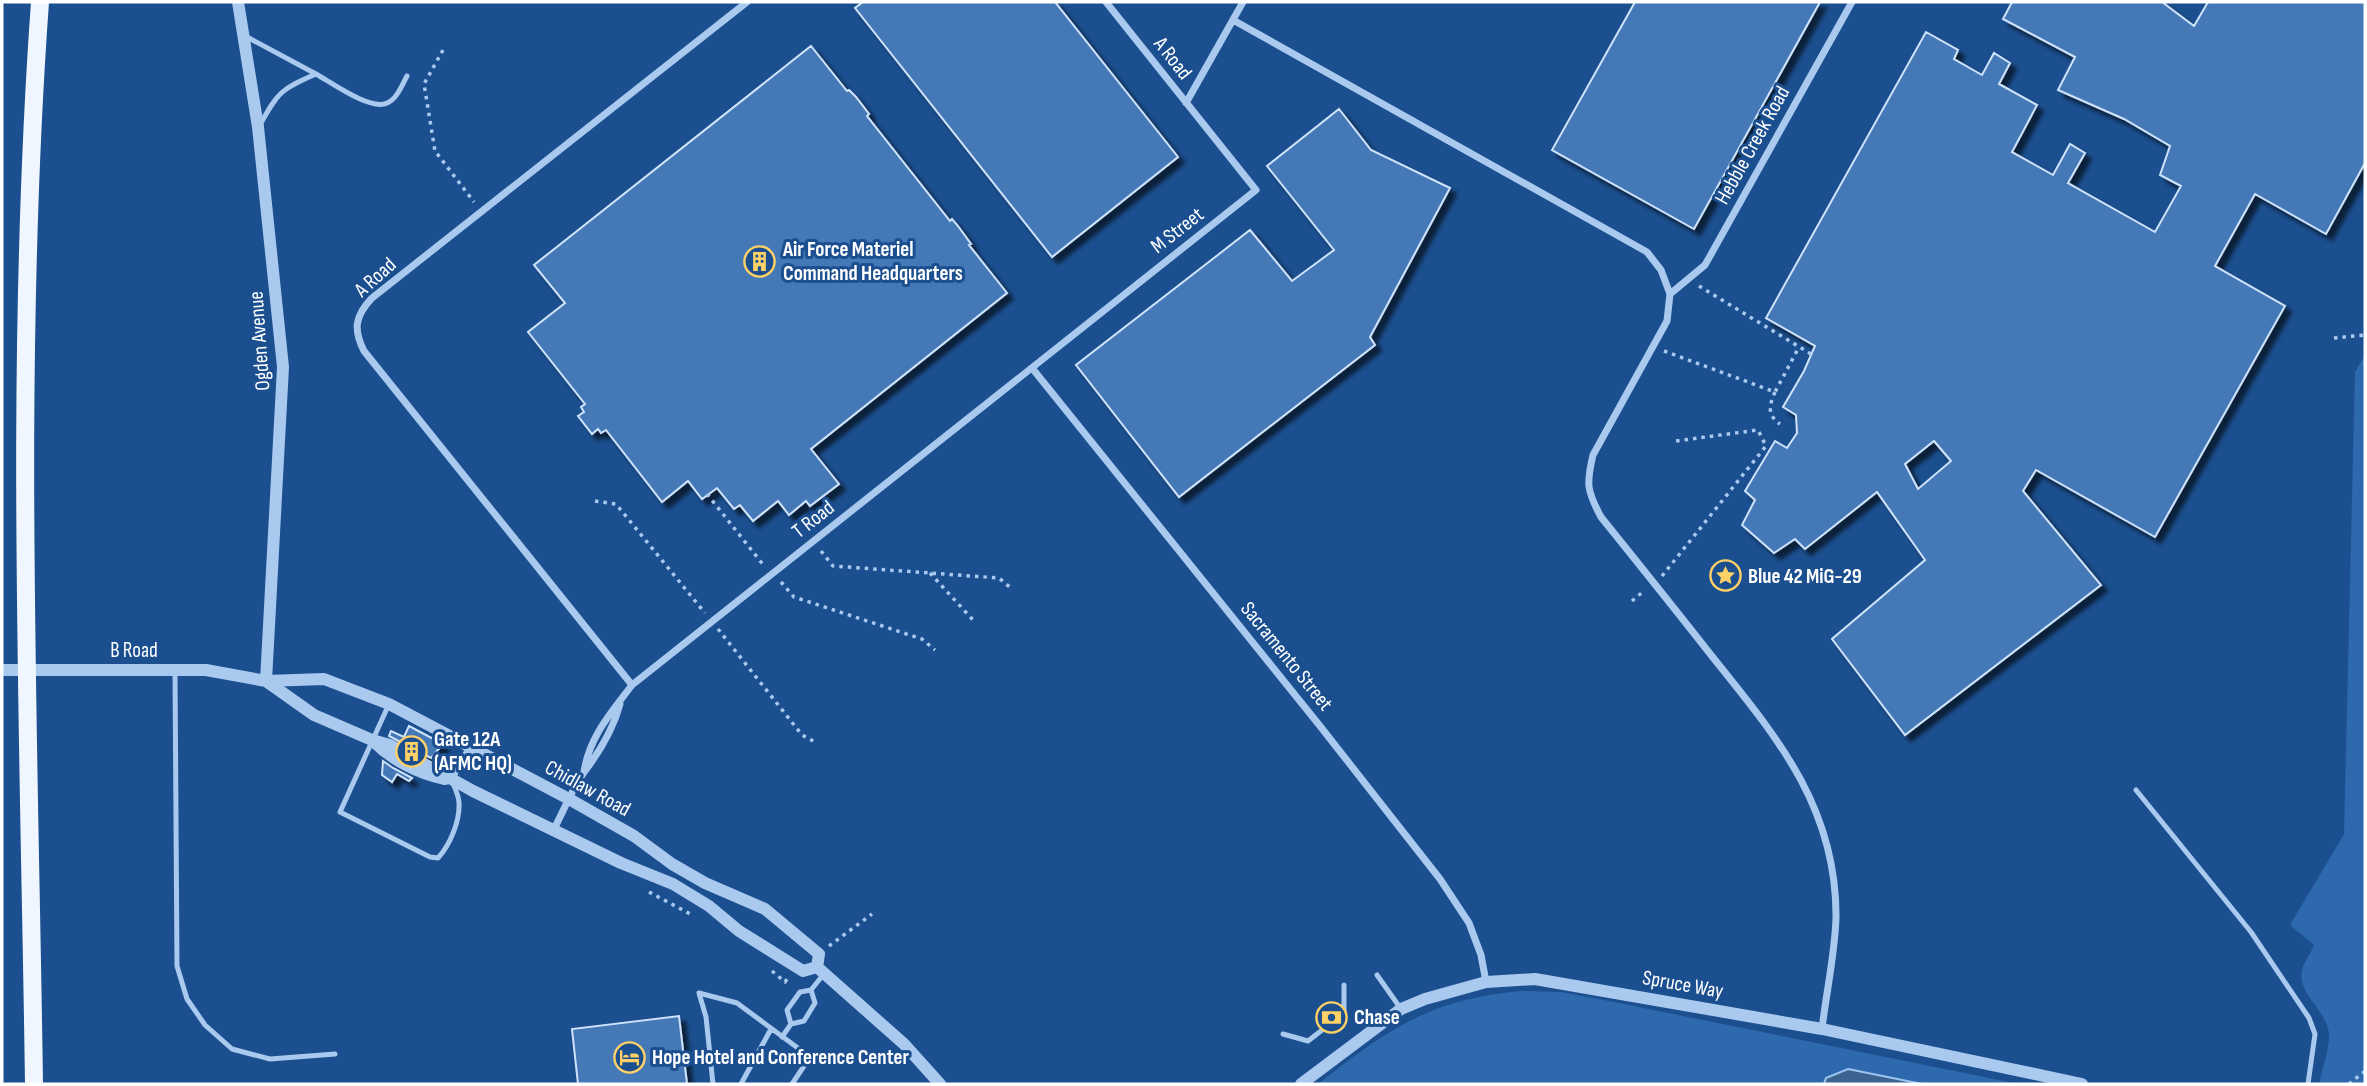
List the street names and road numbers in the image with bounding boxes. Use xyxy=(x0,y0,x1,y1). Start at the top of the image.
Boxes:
street label: A Road xyxy=(1148,31,1197,85)
street label: Hebble Creek Road xyxy=(1710,82,1795,209)
street label: M Street xyxy=(1146,202,1209,259)
street label: A Road xyxy=(349,252,401,303)
street label: Ogden Avenue xyxy=(244,290,275,391)
street label: T Road xyxy=(787,495,839,544)
street label: Sacramento Street xyxy=(1235,597,1338,716)
street label: B Road xyxy=(110,638,158,663)
street label: Chidlaw Road xyxy=(541,755,635,822)
street label: Spruce Way xyxy=(1640,965,1725,1004)

